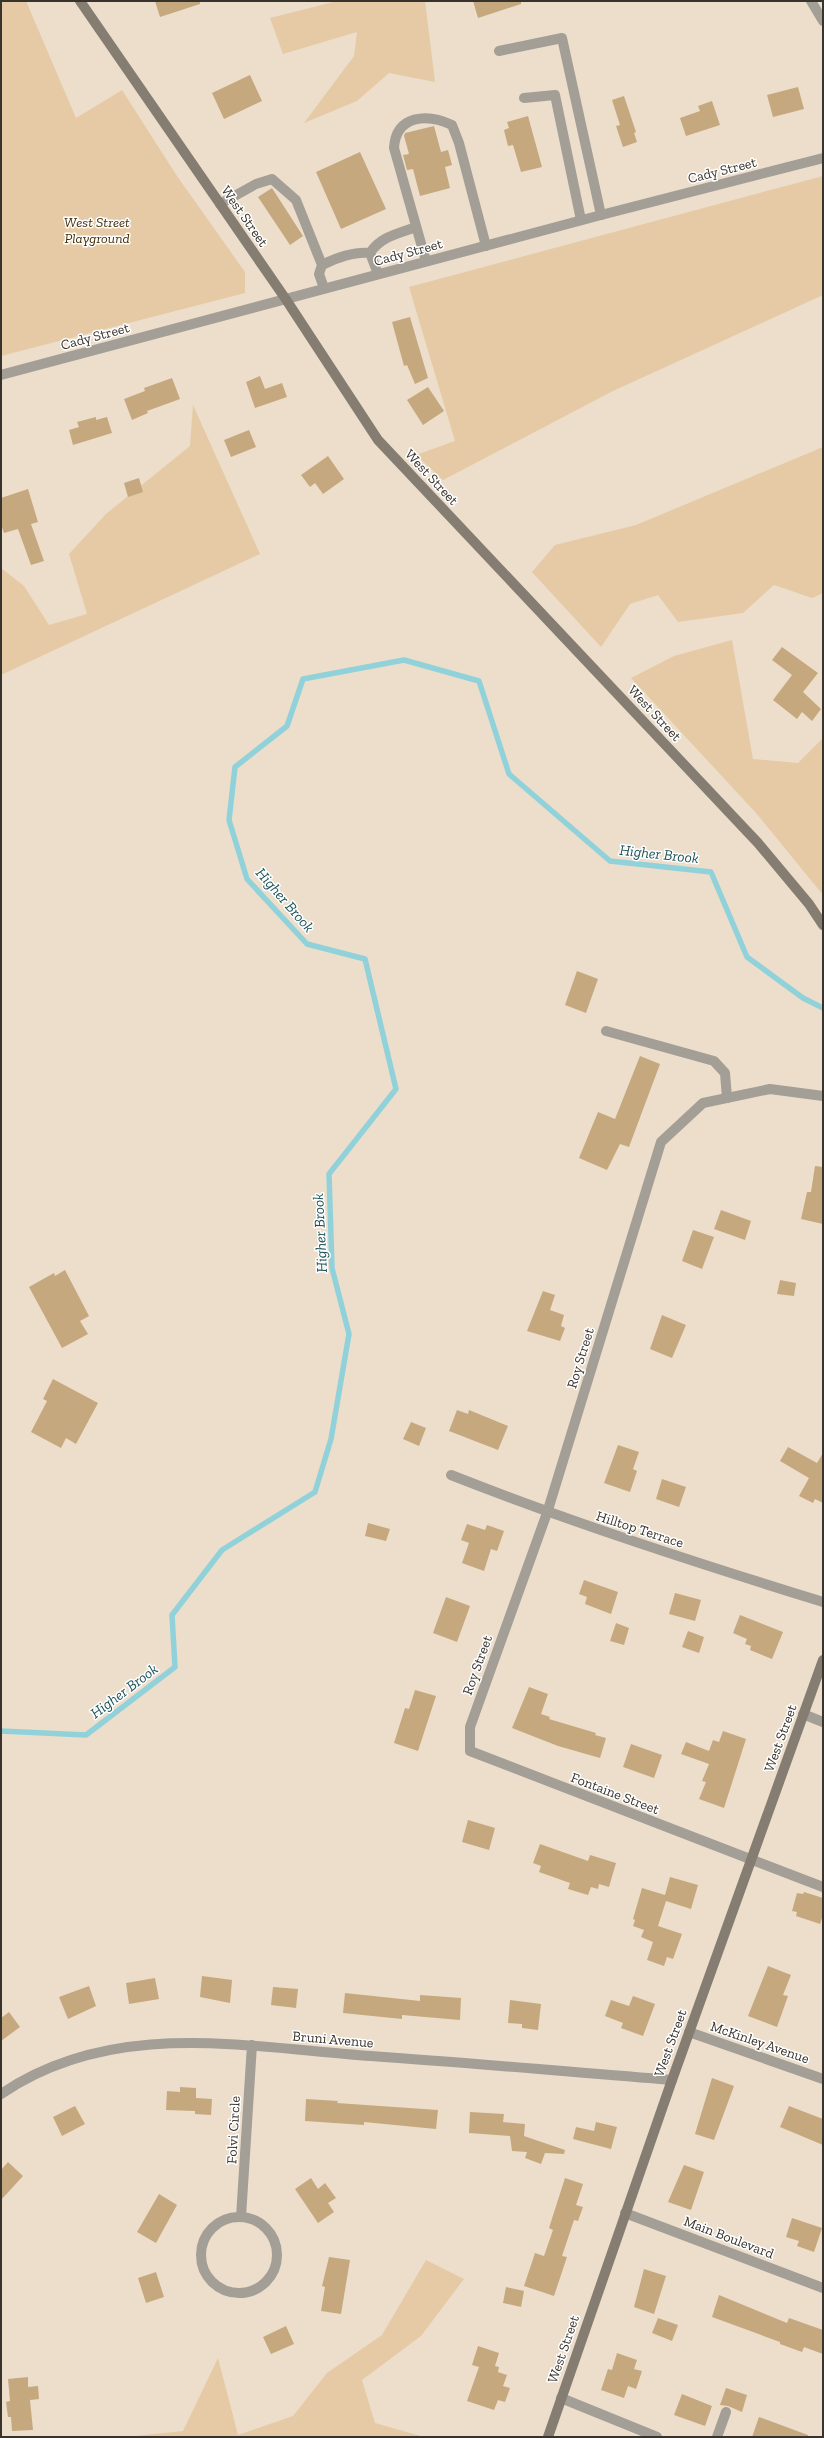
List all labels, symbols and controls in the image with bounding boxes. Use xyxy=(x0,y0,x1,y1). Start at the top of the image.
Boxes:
street label: Cady Street xyxy=(686,154,759,187)
street label: West Street xyxy=(217,183,272,251)
park label: West Street Playground xyxy=(64,214,130,247)
street label: Cady Street xyxy=(372,235,445,270)
street label: Cady Street xyxy=(59,319,132,354)
street label: West Street xyxy=(401,446,462,509)
street label: West Street xyxy=(624,682,685,745)
water label: Higher Brook xyxy=(618,841,700,867)
water label: Higher Brook xyxy=(252,864,318,936)
water label: Higher Brook xyxy=(309,1192,331,1273)
street label: Roy Street xyxy=(563,1325,598,1390)
street label: Hilltop Terrace xyxy=(594,1507,686,1552)
street label: Roy Street xyxy=(459,1632,496,1697)
water label: Higher Brook xyxy=(87,1660,161,1722)
street label: West Street xyxy=(760,1701,801,1774)
street label: Fontaine Street xyxy=(568,1769,662,1818)
street label: West Street xyxy=(650,2006,691,2079)
street label: McKinley Avenue xyxy=(708,2018,812,2067)
street label: Bruni Avenue xyxy=(292,2027,375,2052)
street label: Folvi Circle xyxy=(223,2095,244,2164)
street label: Main Boulevard xyxy=(681,2212,777,2263)
street label: West Street xyxy=(544,2312,583,2385)

